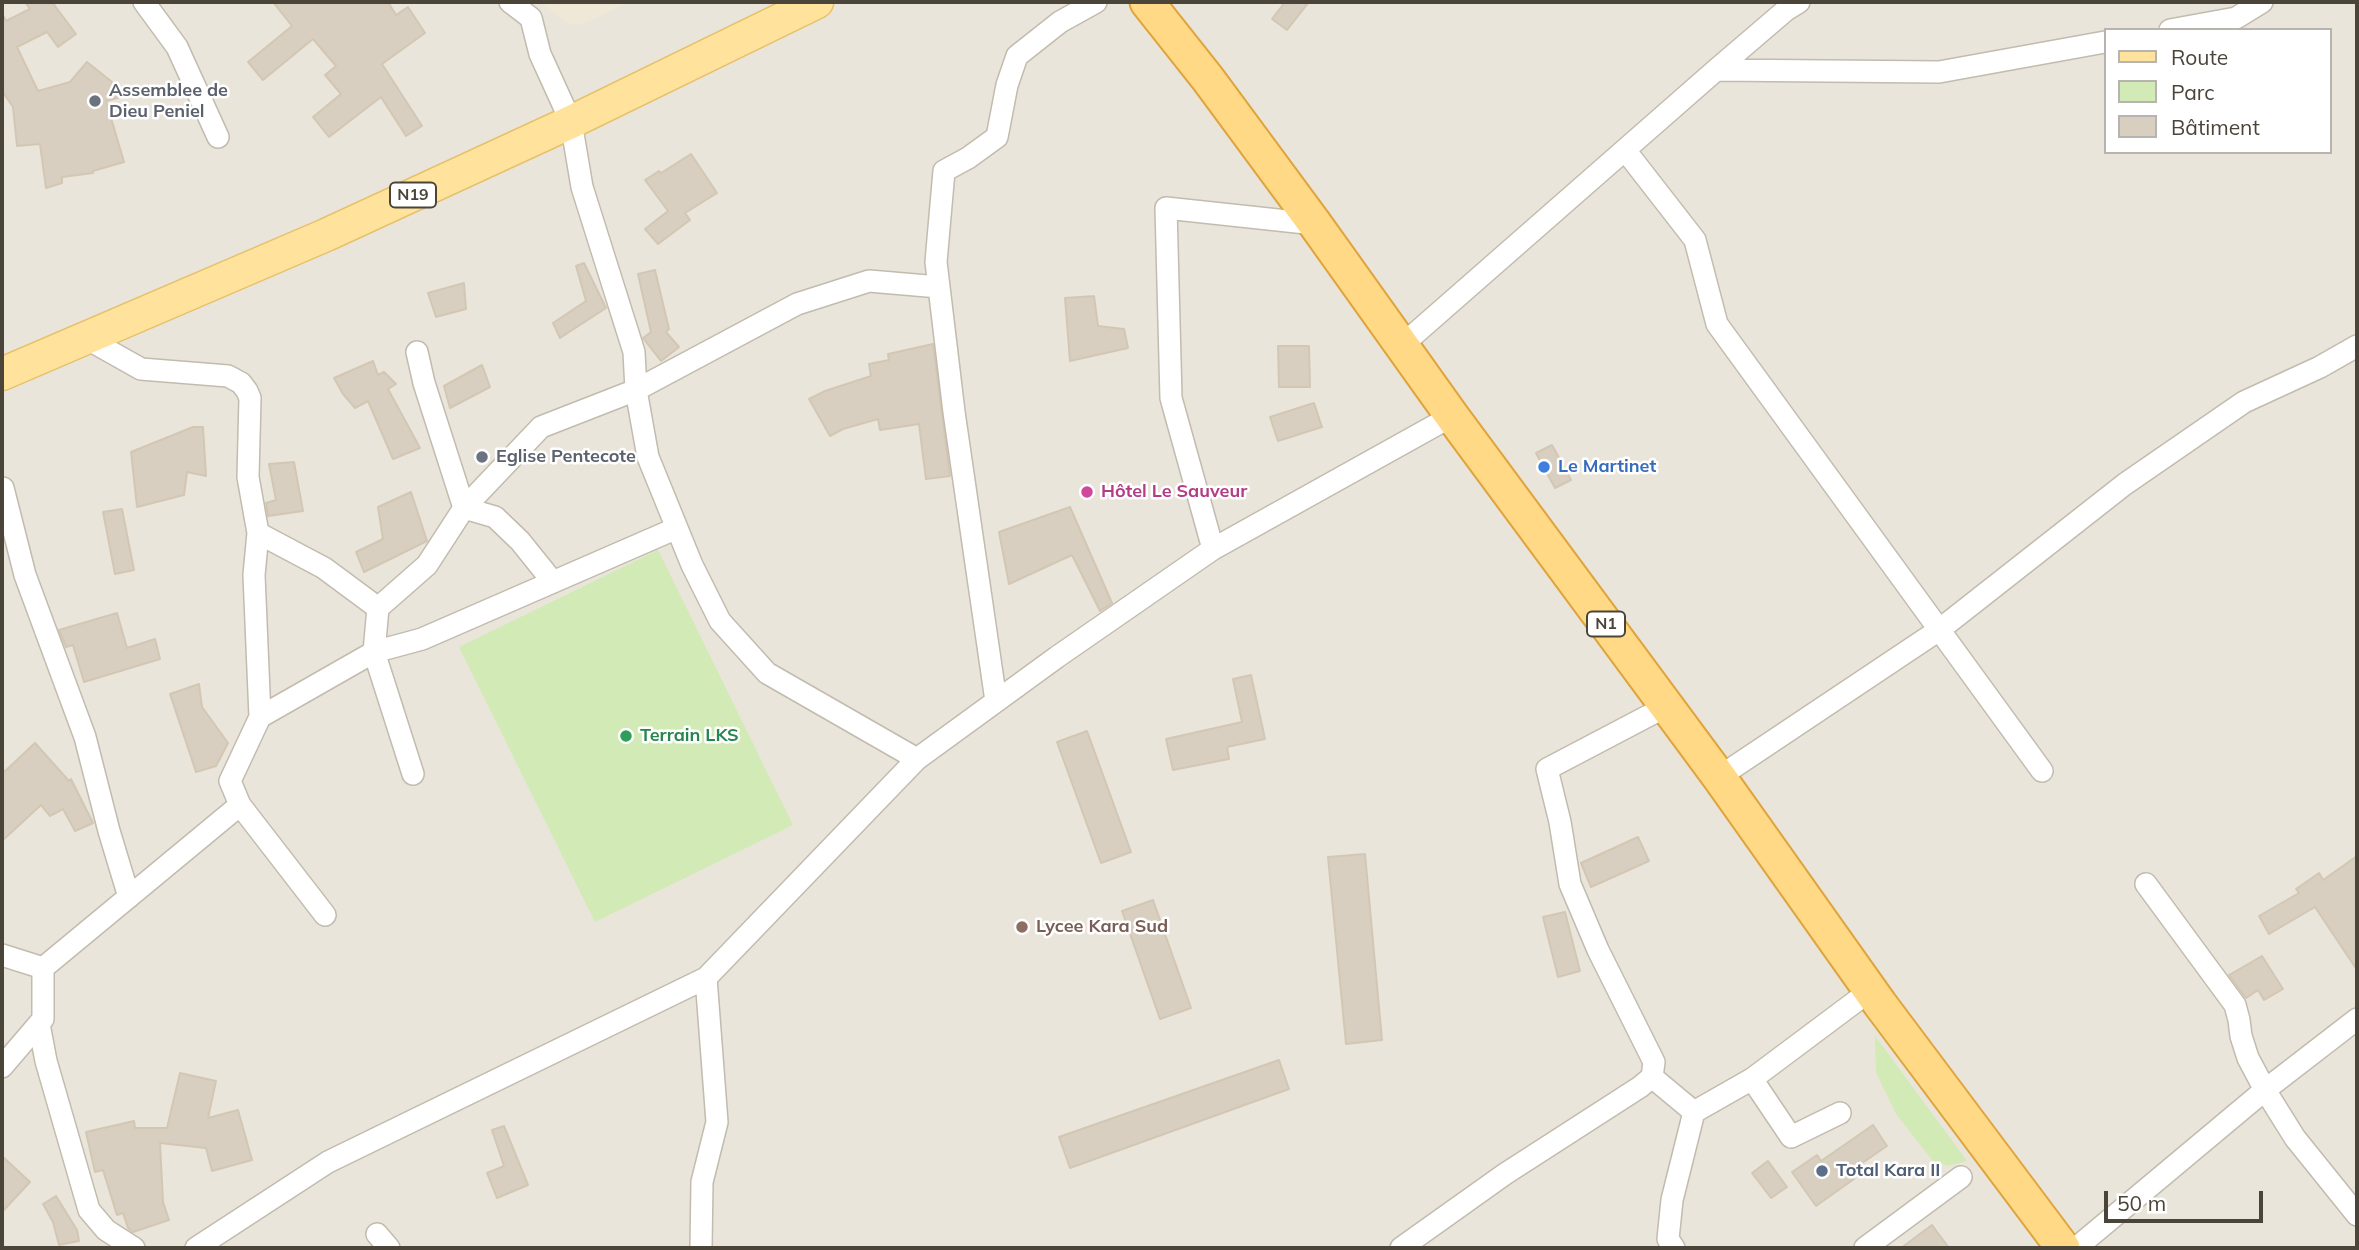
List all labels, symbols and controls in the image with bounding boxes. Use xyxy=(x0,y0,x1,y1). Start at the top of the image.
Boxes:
legend xyxy=(2104,28,2331,154)
text: Route xyxy=(2171,44,2228,70)
text: Parc xyxy=(2171,79,2215,105)
place label: Assemblee de Dieu Peniel xyxy=(109,80,228,122)
marker: Assemblee de Dieu Peniel xyxy=(87,93,103,109)
text: Bâtiment xyxy=(2171,114,2260,140)
road number: N19 xyxy=(390,182,436,208)
place label: Eglise Pentecote xyxy=(496,446,636,468)
marker: Eglise Pentecote xyxy=(474,449,490,465)
place label: Le Martinet xyxy=(1558,456,1656,478)
marker: Le Martinet xyxy=(1536,459,1552,475)
place label: Hôtel Le Sauveur xyxy=(1101,481,1247,503)
marker: Hôtel Le Sauveur xyxy=(1079,484,1095,500)
road number: N1 xyxy=(1587,611,1625,636)
place label: Terrain LKS xyxy=(640,725,739,747)
marker: Terrain LKS xyxy=(618,728,634,744)
place label: Lycee Kara Sud xyxy=(1036,916,1168,938)
marker: Lycee Kara Sud xyxy=(1014,919,1030,935)
place label: Total Kara II xyxy=(1836,1160,1940,1182)
marker: Total Kara II xyxy=(1814,1163,1830,1179)
scale bar xyxy=(2107,1176,2266,1220)
text: 50 m xyxy=(2117,1190,2166,1216)

